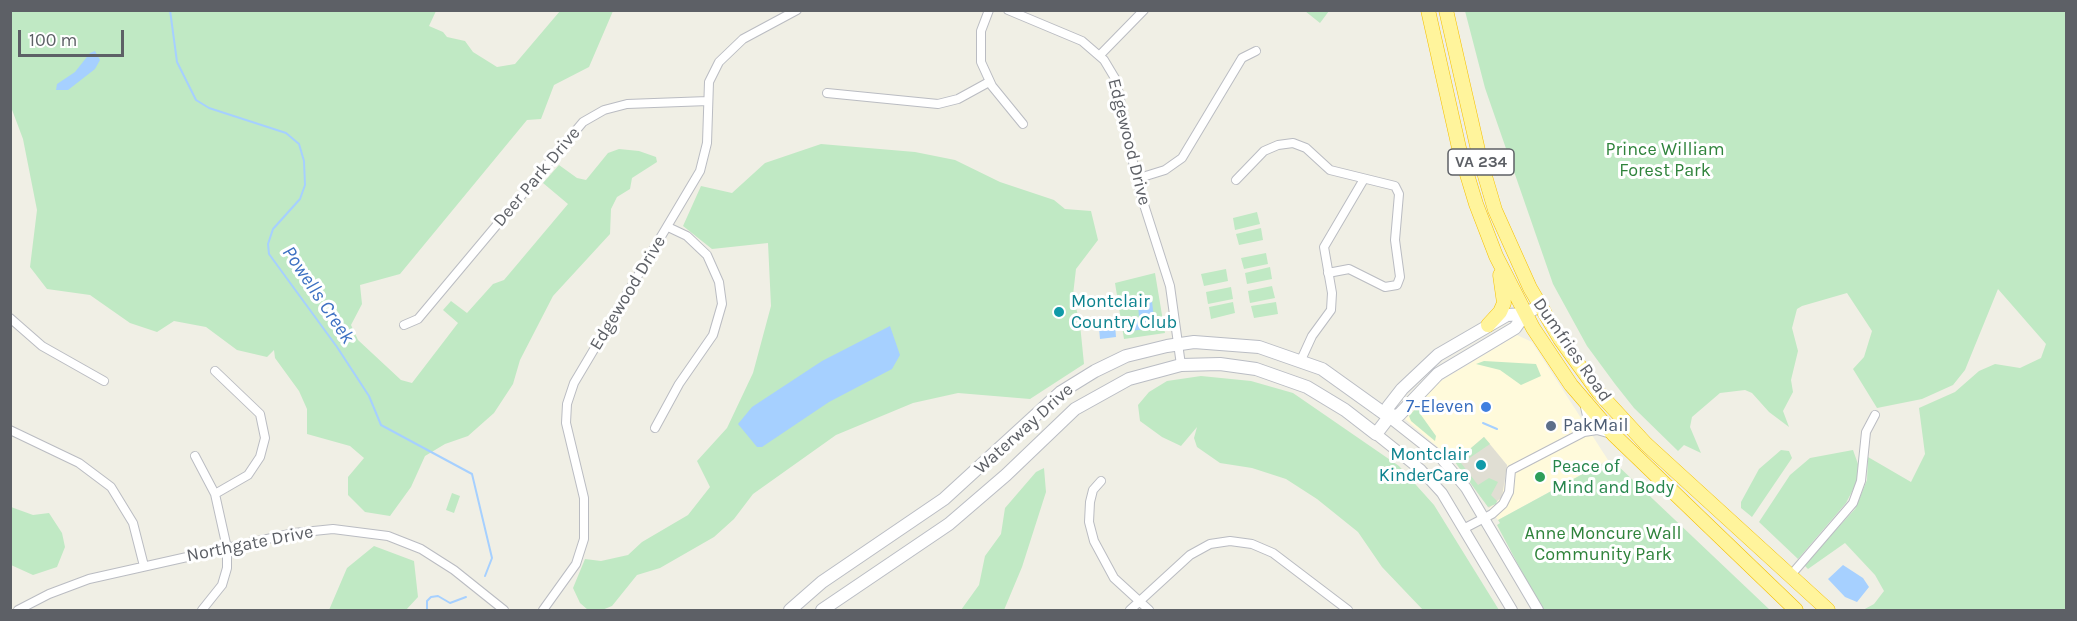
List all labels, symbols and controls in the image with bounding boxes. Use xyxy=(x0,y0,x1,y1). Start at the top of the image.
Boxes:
scale bar xyxy=(21,18,128,56)
text: 100 m xyxy=(29,29,77,51)
street label: Edgewood Drive xyxy=(1103,76,1155,208)
street label: Deer Park Drive xyxy=(489,123,585,231)
park label: Prince William Forest Park xyxy=(1605,139,1725,182)
road number: VA 234 xyxy=(1448,149,1514,175)
street label: Edgewood Drive xyxy=(585,232,671,354)
water label: Powells Creek xyxy=(277,242,359,348)
place label: Montclair Country Club xyxy=(1071,291,1177,334)
street label: Dumfries Road xyxy=(1528,294,1616,406)
marker: Montclair Country Club xyxy=(1052,305,1066,319)
street label: Waterway Drive xyxy=(970,379,1078,479)
place label: 7-Eleven xyxy=(1406,396,1474,418)
marker: 7-Eleven xyxy=(1479,400,1493,414)
place label: PakMail xyxy=(1563,415,1629,437)
marker: PakMail xyxy=(1544,419,1558,433)
place label: Montclair KinderCare xyxy=(1379,444,1469,486)
place label: Peace of Mind and Body xyxy=(1552,456,1674,498)
marker: Montclair KinderCare xyxy=(1474,458,1488,472)
marker: Peace of Mind and Body xyxy=(1533,470,1547,484)
street label: Northgate Drive xyxy=(185,521,315,567)
park label: Anne Moncure Wall Community Park xyxy=(1524,523,1682,566)

